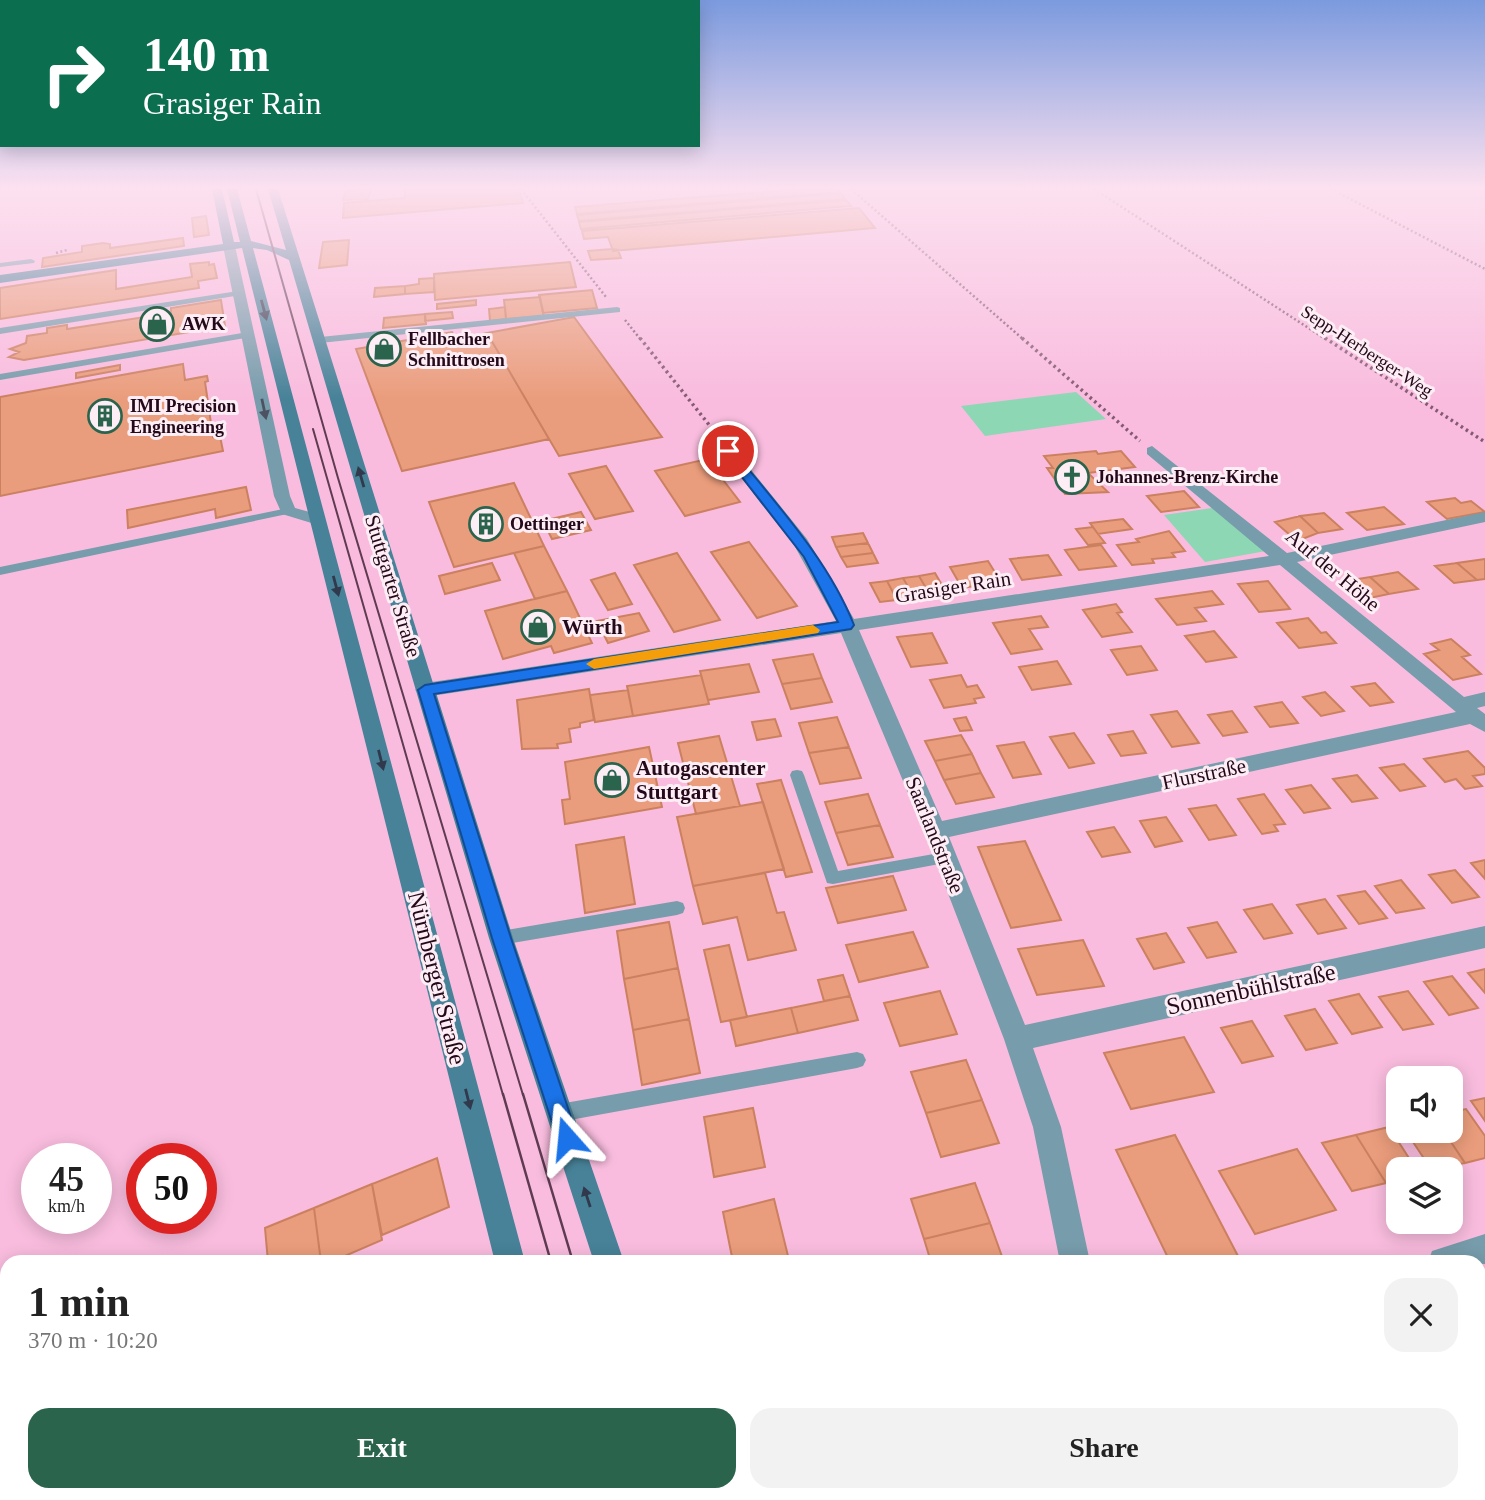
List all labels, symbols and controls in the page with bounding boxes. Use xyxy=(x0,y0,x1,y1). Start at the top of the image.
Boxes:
text: 140 m xyxy=(143,27,270,82)
icon: right xyxy=(28,28,119,119)
text: Grasiger Rain xyxy=(143,85,322,121)
one-way arrow xyxy=(259,299,270,321)
street label: Sepp-Herberger-Weg xyxy=(1297,301,1437,401)
shop icon: AWK xyxy=(138,305,176,343)
place label: AWK xyxy=(182,314,225,334)
place label: Fellbacher Schnittrosen xyxy=(408,329,505,370)
shop icon: Fellbacher Schnittrosen xyxy=(365,330,403,368)
place label: IMI Precision Engineering xyxy=(130,396,236,437)
building icon: IMI Precision Engineering xyxy=(86,397,124,435)
one-way arrow xyxy=(258,398,269,420)
pin xyxy=(698,421,758,481)
icon: arrive xyxy=(709,432,747,470)
church icon: Johannes-Brenz-Kirche xyxy=(1053,458,1091,496)
one-way arrow xyxy=(355,467,365,488)
place label: Johannes-Brenz-Kirche xyxy=(1096,467,1278,487)
building icon: Oettinger xyxy=(467,505,505,543)
street label: Stuttgarter Straße xyxy=(360,512,426,660)
place label: Oettinger xyxy=(510,514,584,534)
street label: Auf der Höhe xyxy=(1281,524,1385,616)
street label: Grasiger Rain xyxy=(893,566,1013,608)
one-way arrow xyxy=(331,575,342,597)
shop icon: Würth xyxy=(519,608,557,646)
place label: Würth xyxy=(562,615,623,639)
one-way arrow xyxy=(376,749,387,771)
street label: Flurstraße xyxy=(1160,753,1248,795)
place label: Autogascenter Stuttgart xyxy=(636,756,765,804)
shop icon: Autogascenter Stuttgart xyxy=(593,761,631,799)
street label: Saarlandstraße xyxy=(901,773,969,897)
street label: Nürnberger Straße xyxy=(403,889,471,1067)
street label: Sonnenbühlstraße xyxy=(1164,958,1338,1020)
map controls xyxy=(1386,1066,1463,1234)
button: sound xyxy=(1386,1066,1463,1143)
one-way arrow xyxy=(464,1089,474,1110)
position arrow xyxy=(530,1101,604,1175)
speed limit sign: 50 xyxy=(126,1143,217,1234)
button: layers xyxy=(1386,1157,1463,1234)
text: 45 xyxy=(49,1160,84,1199)
one-way arrow xyxy=(581,1186,592,1207)
text: km/h xyxy=(48,1196,85,1216)
button: close xyxy=(1384,1278,1458,1352)
text: 1 min xyxy=(28,1279,130,1325)
text: 370 m · 10:20 xyxy=(28,1328,158,1353)
button: Exit xyxy=(28,1408,736,1488)
button: Share xyxy=(750,1408,1458,1488)

